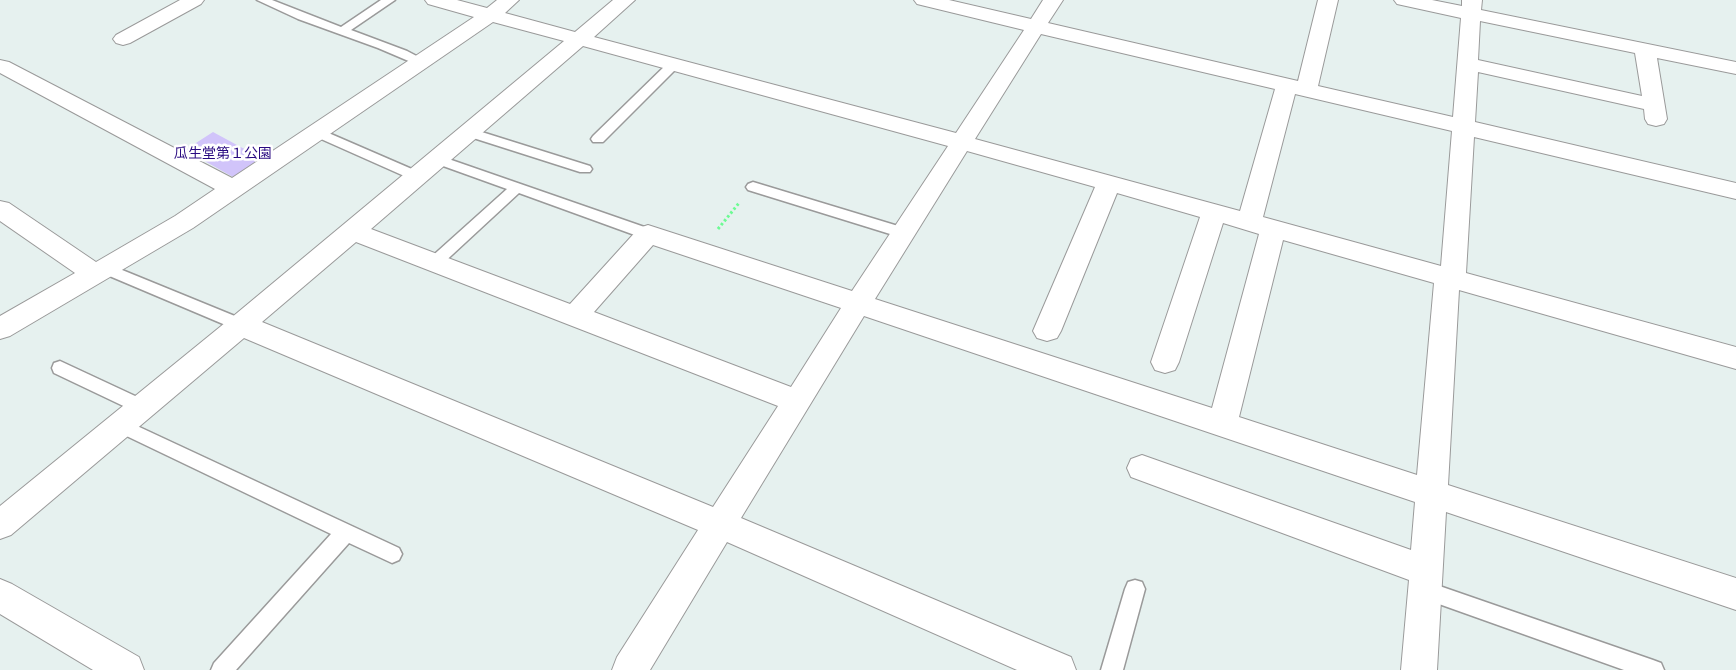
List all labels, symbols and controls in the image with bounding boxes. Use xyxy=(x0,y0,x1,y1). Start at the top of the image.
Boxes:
park label: 瓜生堂第１公園 xyxy=(174,146,272,162)

